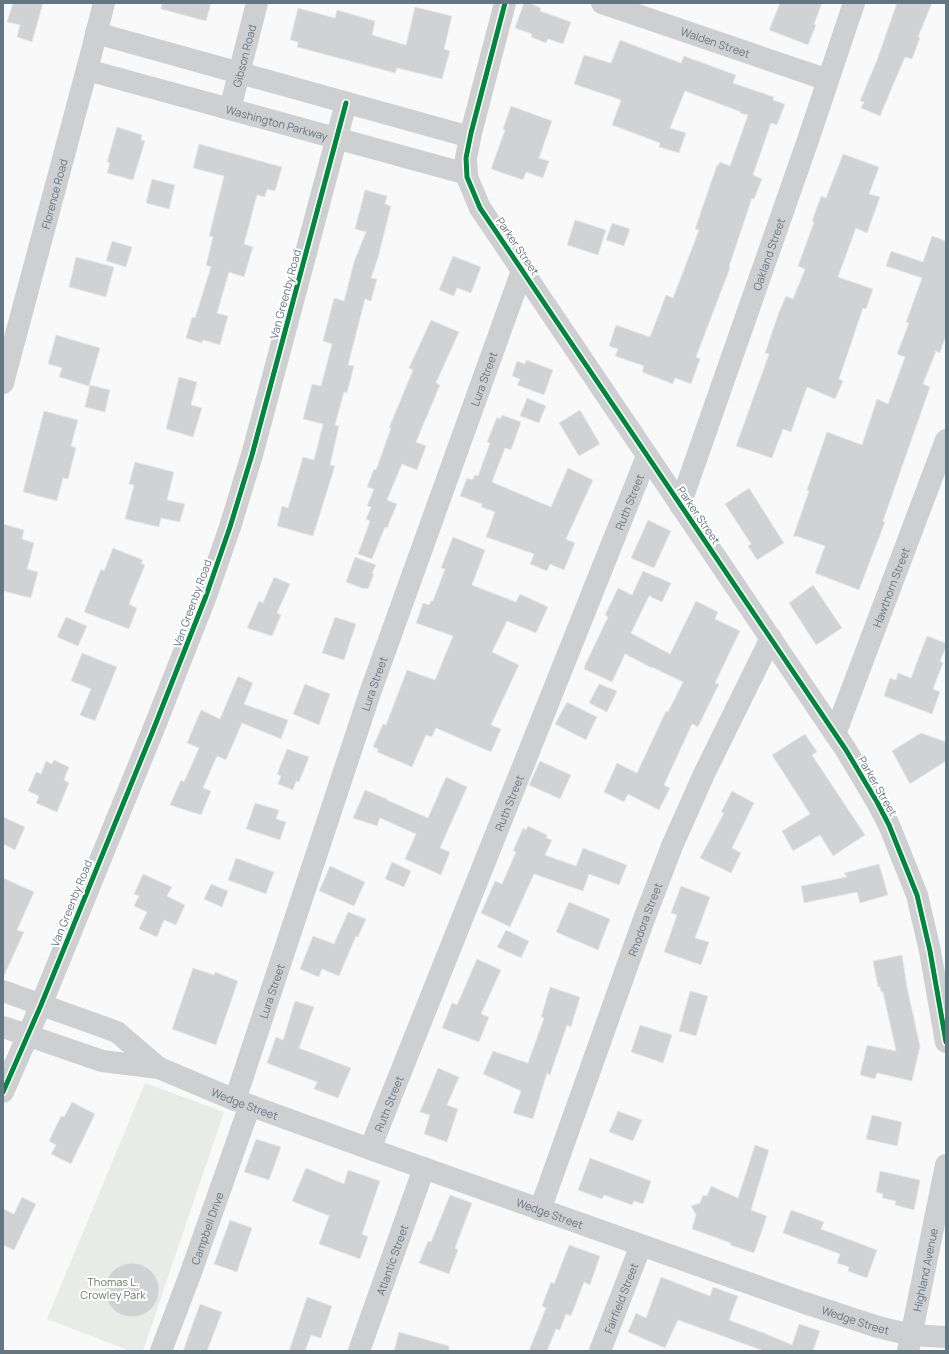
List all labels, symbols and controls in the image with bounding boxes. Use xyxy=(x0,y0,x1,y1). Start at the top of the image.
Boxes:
street label: Gibson Road xyxy=(228,23,259,89)
street label: Walden Street xyxy=(679,23,752,60)
street label: Washington Parkway xyxy=(224,101,330,143)
street label: Florence Road xyxy=(37,157,70,230)
street label: Parker Street xyxy=(493,214,543,278)
street label: Oakland Street xyxy=(748,216,788,292)
street label: Van Greenby Road xyxy=(266,248,304,340)
street label: Lura Street xyxy=(467,349,500,408)
street label: Ruth Street xyxy=(611,472,647,532)
street label: Parker Street xyxy=(674,483,724,547)
street label: Hawthorn Street xyxy=(869,545,912,629)
street label: Van Greenby Road xyxy=(169,557,215,649)
street label: Lura Street xyxy=(357,654,390,713)
street label: Parker Street xyxy=(855,753,901,819)
street label: Ruth Street xyxy=(491,772,526,833)
street label: Van Greenby Road xyxy=(47,857,95,949)
street label: Rhodora Street xyxy=(624,880,665,958)
street label: Lura Street xyxy=(255,962,287,1020)
street label: Ruth Street xyxy=(370,1073,406,1134)
street label: Wedge Street xyxy=(209,1084,280,1123)
street label: Campbell Drive xyxy=(187,1189,226,1266)
street label: Wedge Street xyxy=(514,1194,585,1231)
street label: Atlantic Street xyxy=(372,1222,411,1297)
street label: Highland Avenue xyxy=(909,1226,941,1313)
street label: Fairfield Street xyxy=(600,1260,641,1335)
park label: Thomas L. Crowley Park xyxy=(80,1274,146,1302)
street label: Wedge Street xyxy=(820,1302,891,1337)

